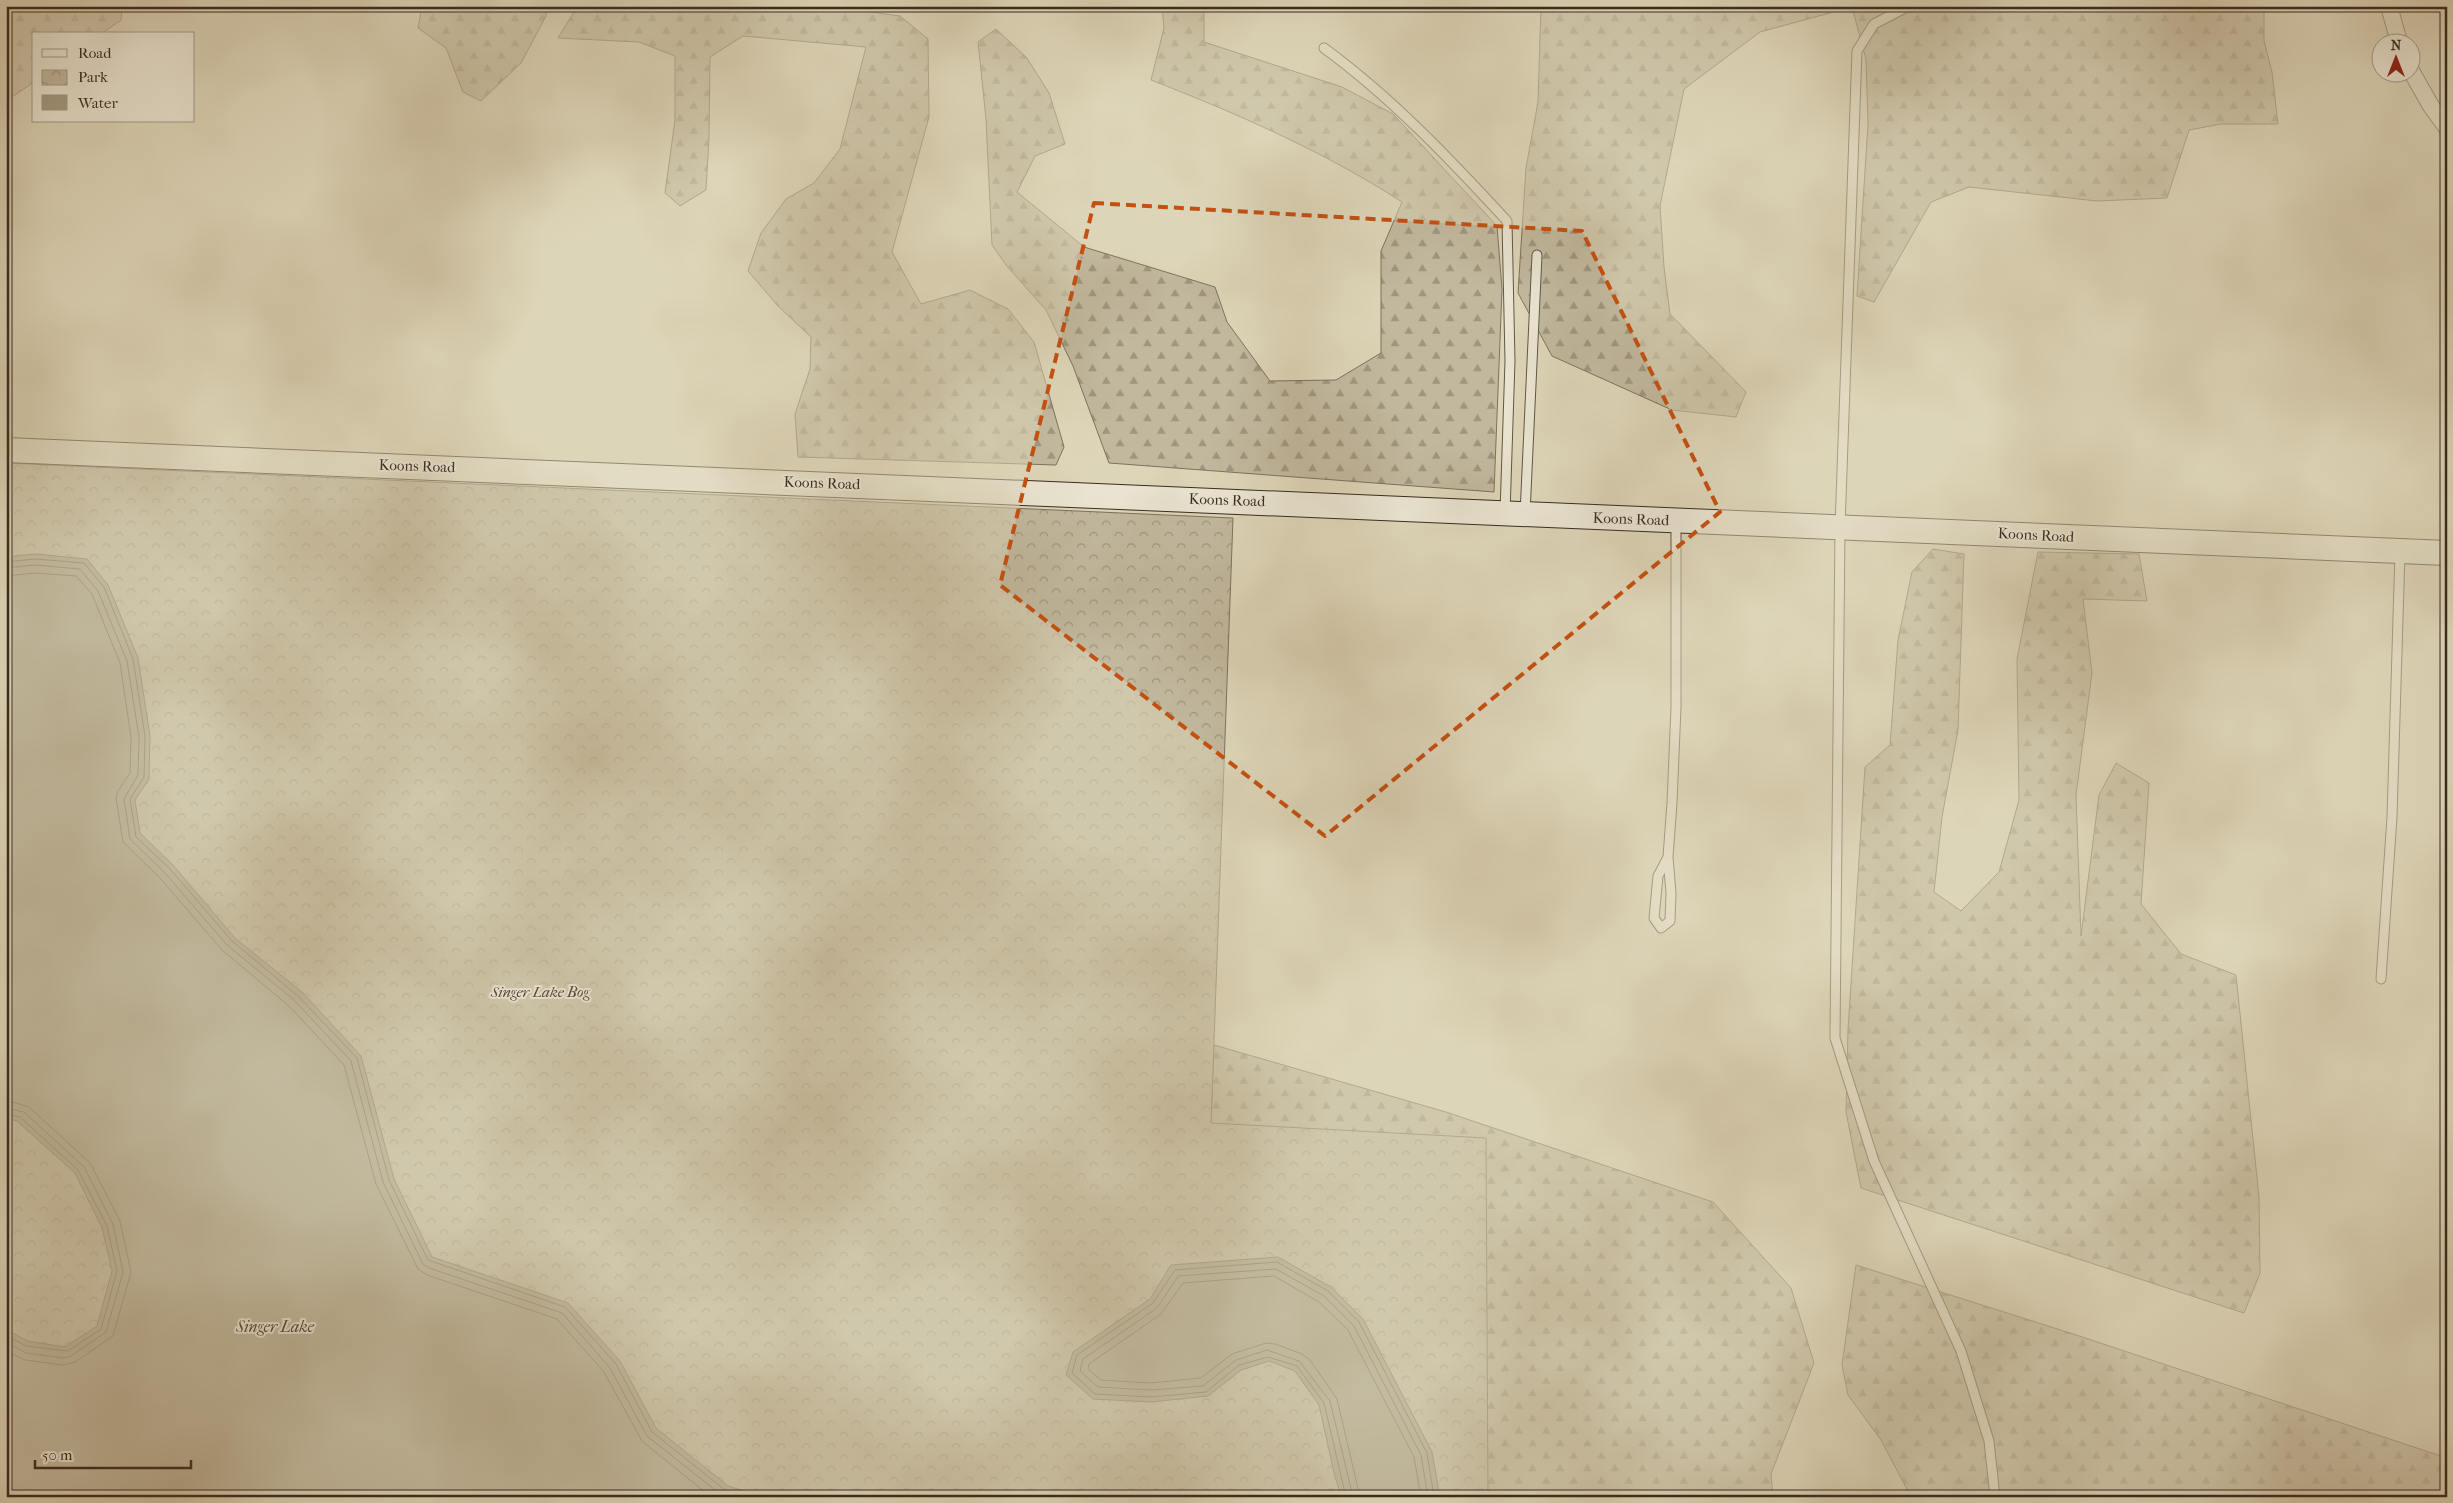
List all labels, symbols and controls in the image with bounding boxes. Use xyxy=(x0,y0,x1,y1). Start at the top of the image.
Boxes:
legend xyxy=(32,32,195,122)
north arrow xyxy=(2370,32,2420,82)
text: N xyxy=(2391,37,2402,54)
text: Road xyxy=(78,44,112,62)
text: Park xyxy=(78,68,108,86)
text: Water xyxy=(77,94,118,112)
street label: Koons Road xyxy=(378,456,456,476)
street label: Koons Road xyxy=(783,473,861,493)
street label: Koons Road xyxy=(1188,490,1266,510)
street label: Koons Road xyxy=(1592,509,1670,529)
street label: Koons Road xyxy=(1997,524,2076,546)
park label: Singer Lake Bog xyxy=(490,983,590,1001)
water label: Singer Lake xyxy=(235,1317,315,1336)
scale bar xyxy=(35,1438,191,1470)
text: 50 m xyxy=(42,1446,73,1464)

